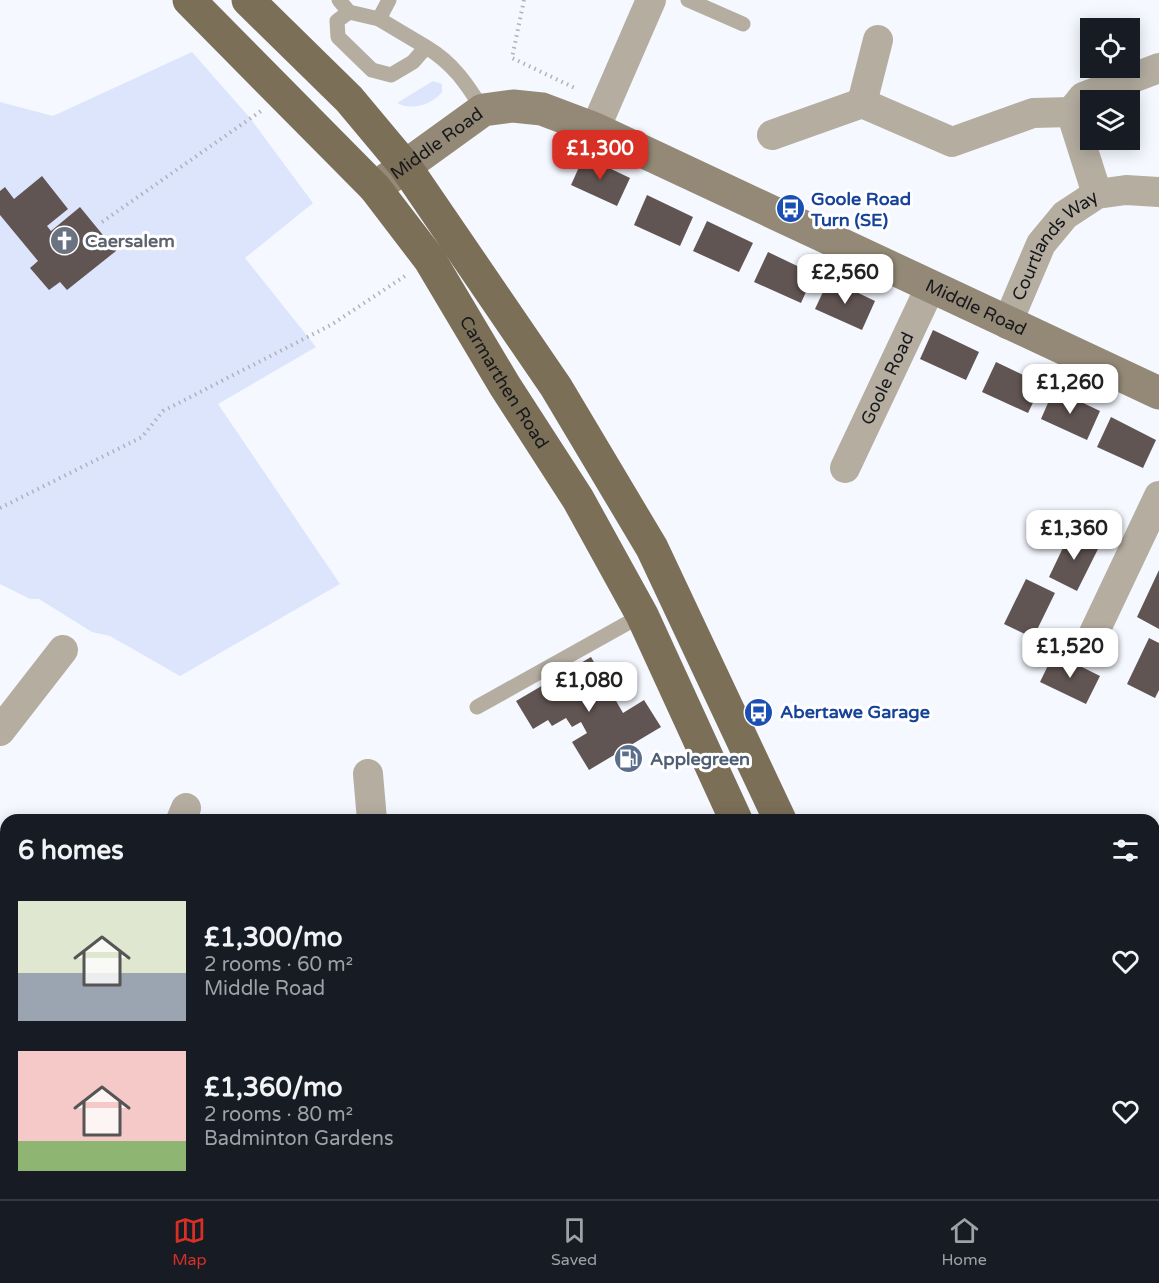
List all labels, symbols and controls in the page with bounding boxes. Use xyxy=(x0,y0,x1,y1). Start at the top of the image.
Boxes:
map controls xyxy=(1080,18,1140,150)
button: locate xyxy=(1080,18,1140,78)
button: layers xyxy=(1080,90,1140,150)
street label: Middle Road xyxy=(386,103,487,184)
pin: £1,300 xyxy=(551,130,649,181)
text: £1,300 xyxy=(566,137,634,161)
street label: Courtlands Way xyxy=(1007,185,1102,304)
place label: Goole Road Turn (SE) xyxy=(810,188,911,231)
bus stop icon: Goole Road Turn (SE) xyxy=(774,193,806,225)
church icon: Caersalem xyxy=(48,225,80,257)
place label: Caersalem xyxy=(85,230,175,252)
pin: £2,560 xyxy=(796,254,894,305)
text: £2,560 xyxy=(811,261,879,285)
street label: Middle Road xyxy=(922,274,1030,340)
street label: Carmarthen Road xyxy=(455,312,553,453)
street label: Goole Road xyxy=(856,328,919,428)
pin: £1,260 xyxy=(1021,364,1119,415)
text: £1,260 xyxy=(1036,371,1104,395)
pin: £1,360 xyxy=(1025,510,1123,561)
text: £1,360 xyxy=(1040,517,1108,541)
pin: £1,520 xyxy=(1021,628,1119,679)
text: £1,520 xyxy=(1036,635,1104,659)
pin: £1,080 xyxy=(540,662,638,713)
text: £1,080 xyxy=(555,669,623,693)
bus stop icon: Abertawe Garage xyxy=(743,696,775,728)
place label: Abertawe Garage xyxy=(780,701,930,723)
fuel station icon: Applegreen xyxy=(613,743,645,775)
place label: Applegreen xyxy=(650,748,750,770)
icon: filters xyxy=(1109,834,1142,867)
text: 6 homes xyxy=(18,835,124,866)
text: £1,300/mo xyxy=(204,922,343,953)
icon: home xyxy=(66,925,138,997)
icon: heart xyxy=(1109,945,1142,978)
text: 2 rooms · 60 m² xyxy=(204,953,353,977)
text: Middle Road xyxy=(204,977,325,1001)
text: £1,360/mo xyxy=(204,1072,343,1103)
icon: home xyxy=(66,1075,138,1147)
icon: heart xyxy=(1109,1095,1142,1128)
text: 2 rooms · 80 m² xyxy=(204,1103,353,1127)
text: Badminton Gardens xyxy=(204,1127,394,1151)
tab: Map xyxy=(172,1214,207,1270)
tab: Saved xyxy=(551,1214,597,1270)
tab: Home xyxy=(942,1214,987,1270)

